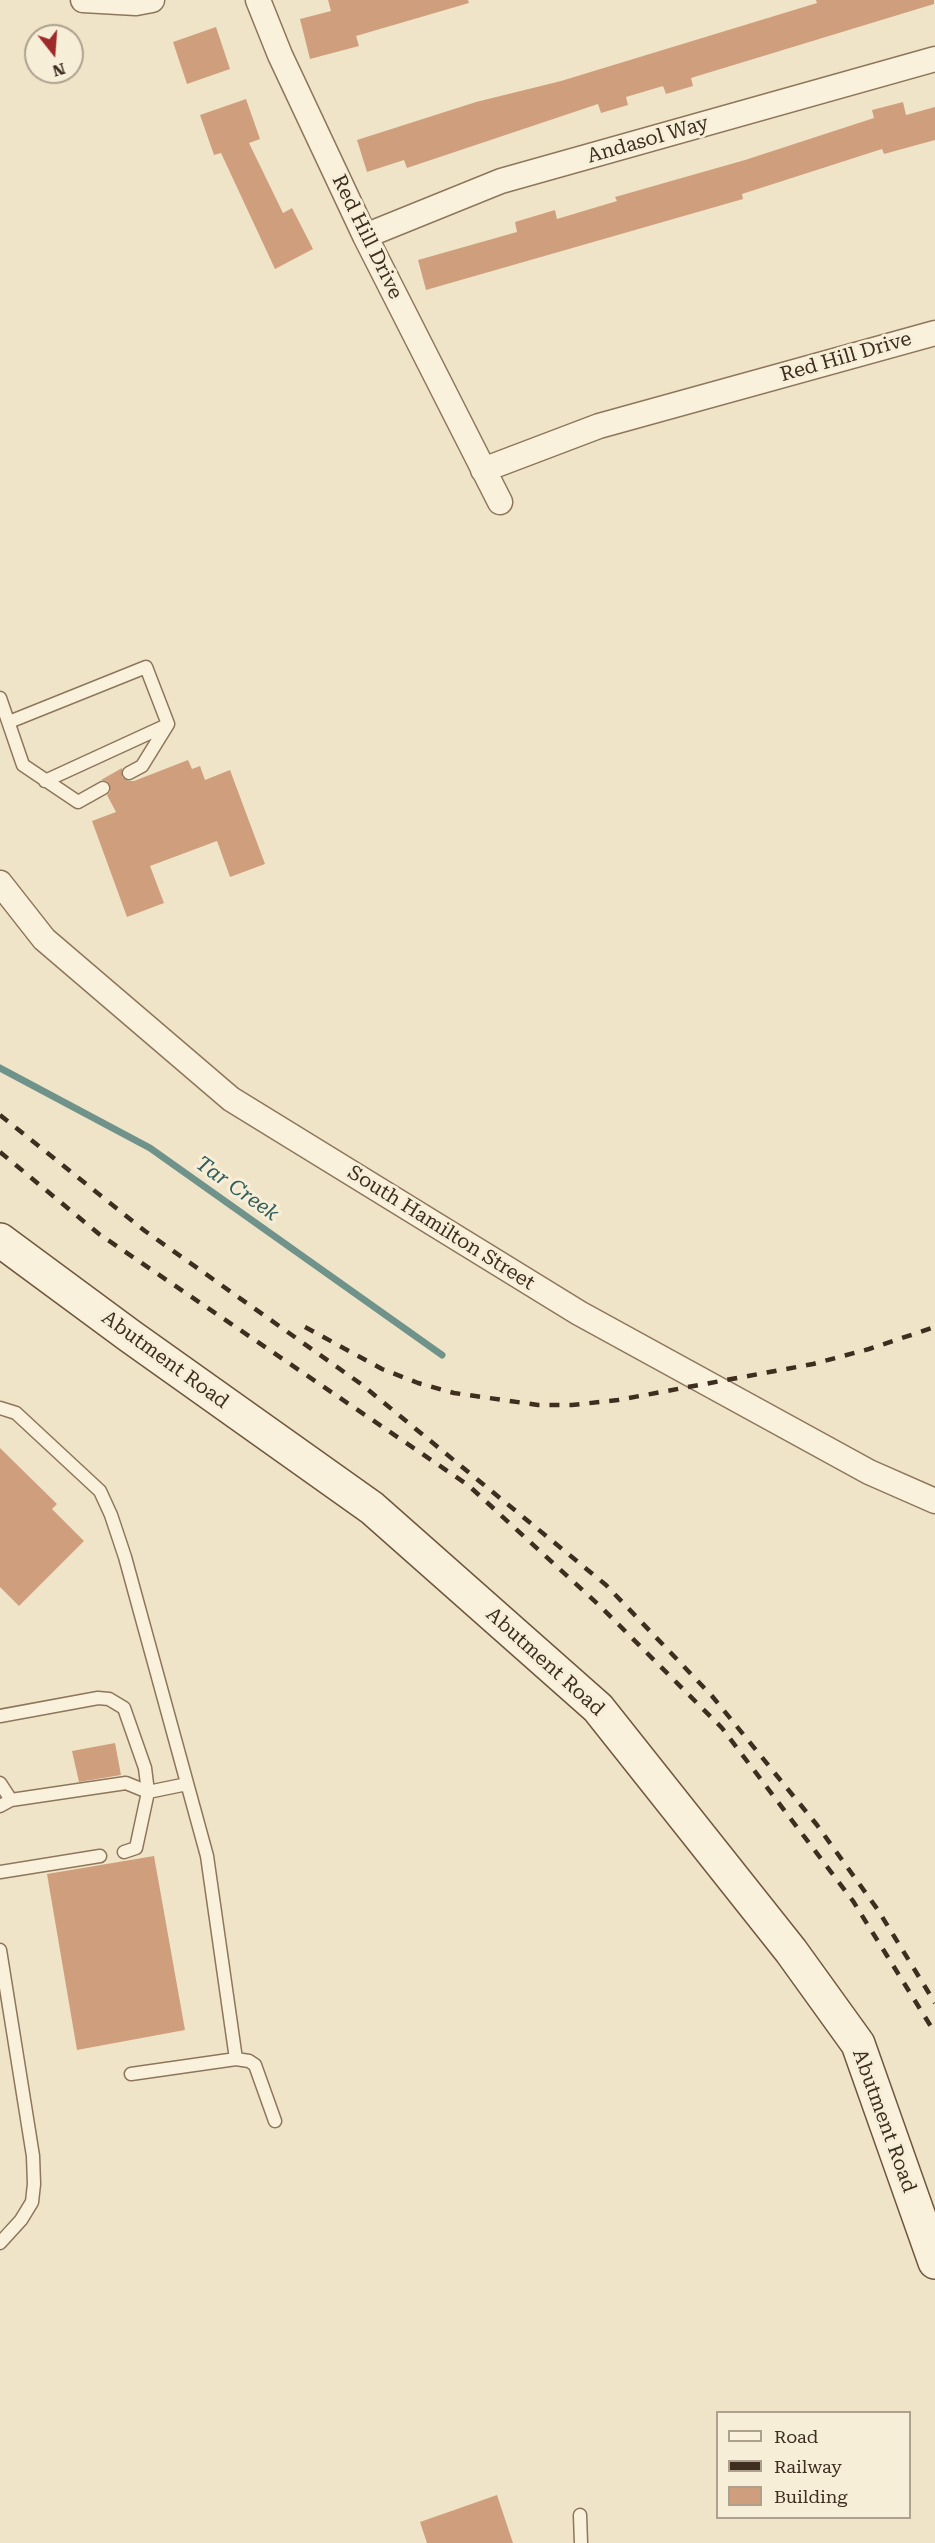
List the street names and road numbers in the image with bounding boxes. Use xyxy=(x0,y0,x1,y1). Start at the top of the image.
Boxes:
street label: Andasol Way xyxy=(585,111,711,169)
street label: Red Hill Drive xyxy=(327,171,407,303)
street label: Red Hill Drive xyxy=(778,327,914,387)
street label: South Hamilton Street xyxy=(343,1161,539,1295)
street label: Abutment Road xyxy=(97,1306,233,1414)
street label: Abutment Road xyxy=(481,1603,609,1721)
street label: Abutment Road xyxy=(847,2046,921,2196)

